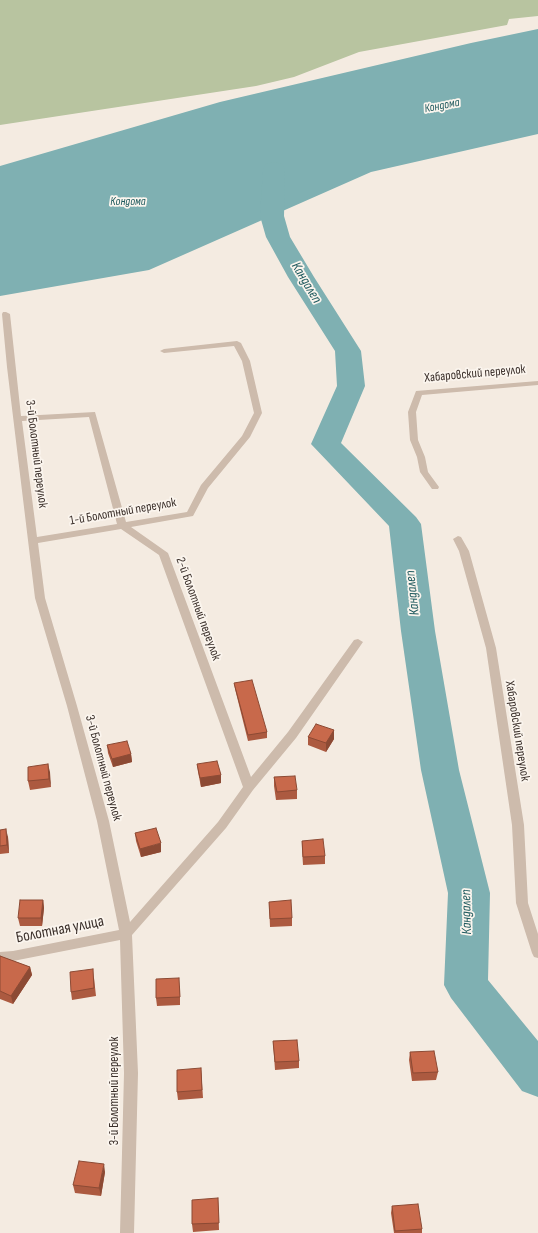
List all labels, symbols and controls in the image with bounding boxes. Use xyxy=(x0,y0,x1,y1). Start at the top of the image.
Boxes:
water label: Кондома xyxy=(423,96,461,116)
water label: Кондома xyxy=(110,195,146,209)
water label: Кандалеп xyxy=(287,259,325,307)
street label: Хабаровский переулок xyxy=(424,362,526,386)
street label: 3-й Болотный переулок xyxy=(22,399,50,509)
street label: 1-й Болотный переулок xyxy=(69,495,177,529)
street label: 2-й Болотный переулок xyxy=(172,555,224,663)
water label: Кандалеп xyxy=(402,570,424,616)
street label: Хабаровский переулок xyxy=(501,680,533,782)
street label: 3-й Болотный переулок xyxy=(81,713,125,823)
water label: Кандалеп xyxy=(458,889,476,935)
street label: Болотная улица xyxy=(14,912,106,948)
street label: 3-й Болотный переулок xyxy=(107,1037,123,1145)

